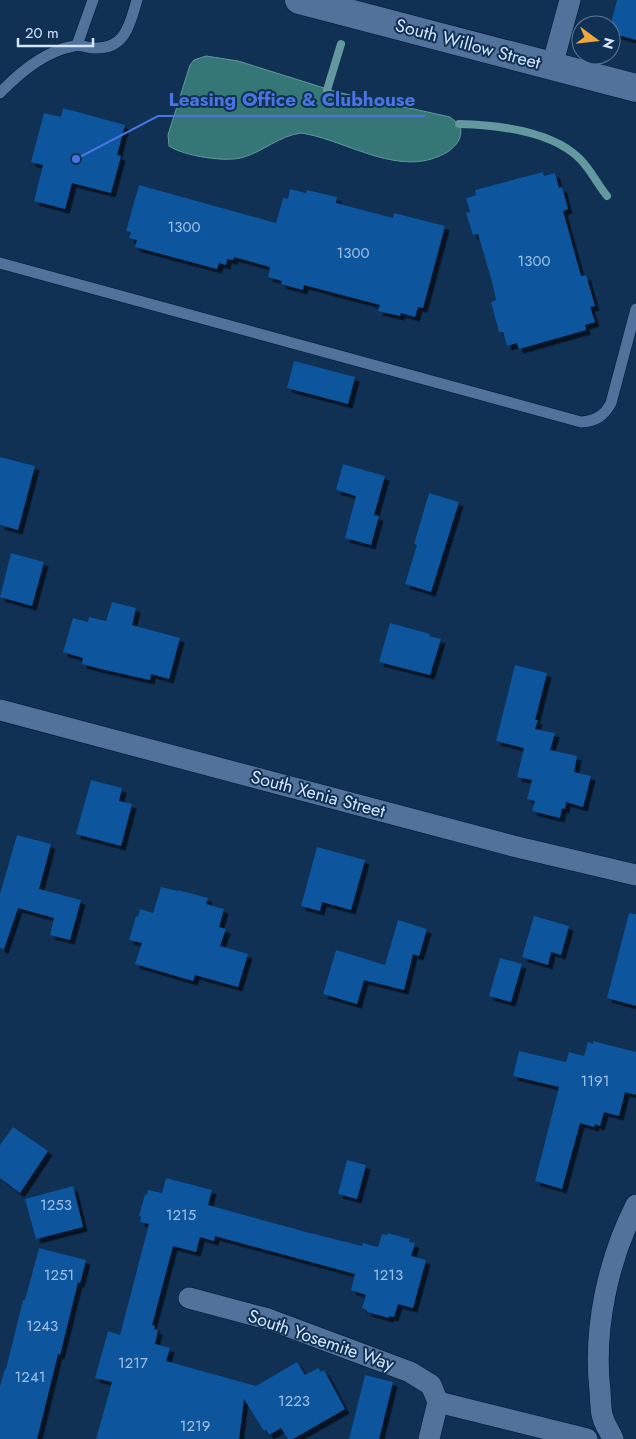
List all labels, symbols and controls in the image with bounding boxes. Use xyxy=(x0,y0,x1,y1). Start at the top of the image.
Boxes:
street label: South Willow Street xyxy=(393,12,544,76)
scale bar xyxy=(18,15,92,47)
north arrow xyxy=(571,15,621,65)
text: 20 m xyxy=(25,22,59,44)
text: N xyxy=(597,35,620,51)
callout: Leasing Office & Clubhouse xyxy=(158,82,425,116)
text: Leasing Office & Clubhouse xyxy=(169,86,415,113)
house number: 1300 xyxy=(168,216,200,238)
house number: 1300 xyxy=(337,242,369,264)
house number: 1300 xyxy=(518,250,550,272)
street label: South Xenia Street xyxy=(248,764,389,825)
house number: 1191 xyxy=(581,1070,609,1092)
house number: 1253 xyxy=(40,1194,72,1216)
house number: 1215 xyxy=(166,1204,196,1226)
house number: 1251 xyxy=(44,1264,74,1286)
house number: 1213 xyxy=(373,1264,403,1286)
street label: South Yosemite Way xyxy=(244,1303,398,1377)
house number: 1243 xyxy=(26,1315,58,1337)
house number: 1217 xyxy=(118,1352,148,1374)
house number: 1241 xyxy=(15,1366,45,1388)
house number: 1223 xyxy=(278,1390,310,1412)
house number: 1219 xyxy=(180,1415,210,1437)

